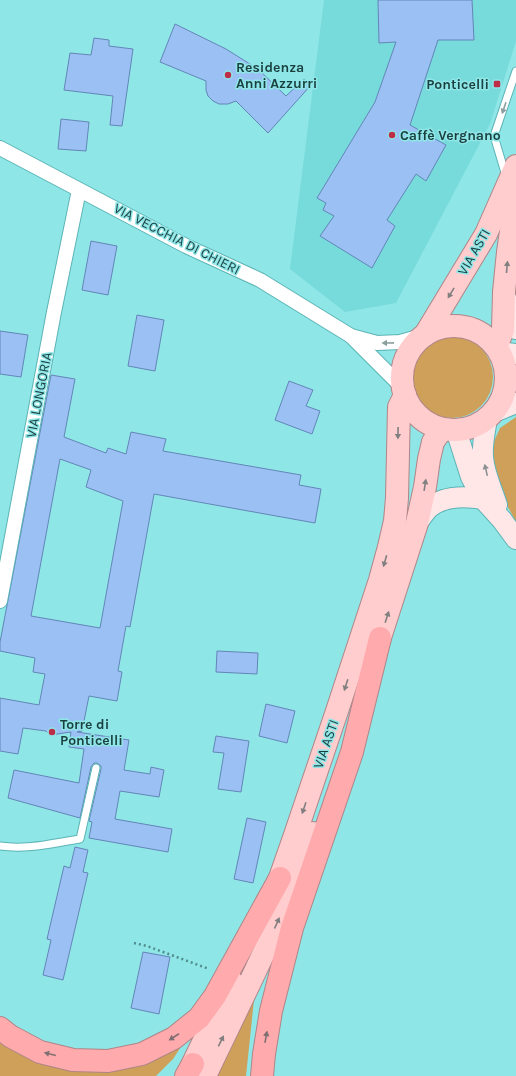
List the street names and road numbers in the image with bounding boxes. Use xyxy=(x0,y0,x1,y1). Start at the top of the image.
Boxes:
street label: VIA VECCHIA DI CHIERI xyxy=(111,200,243,278)
street label: VIA ASTI xyxy=(454,226,494,278)
street label: VIA LONGORIA xyxy=(22,351,56,439)
street label: VIA ASTI xyxy=(310,717,342,771)

